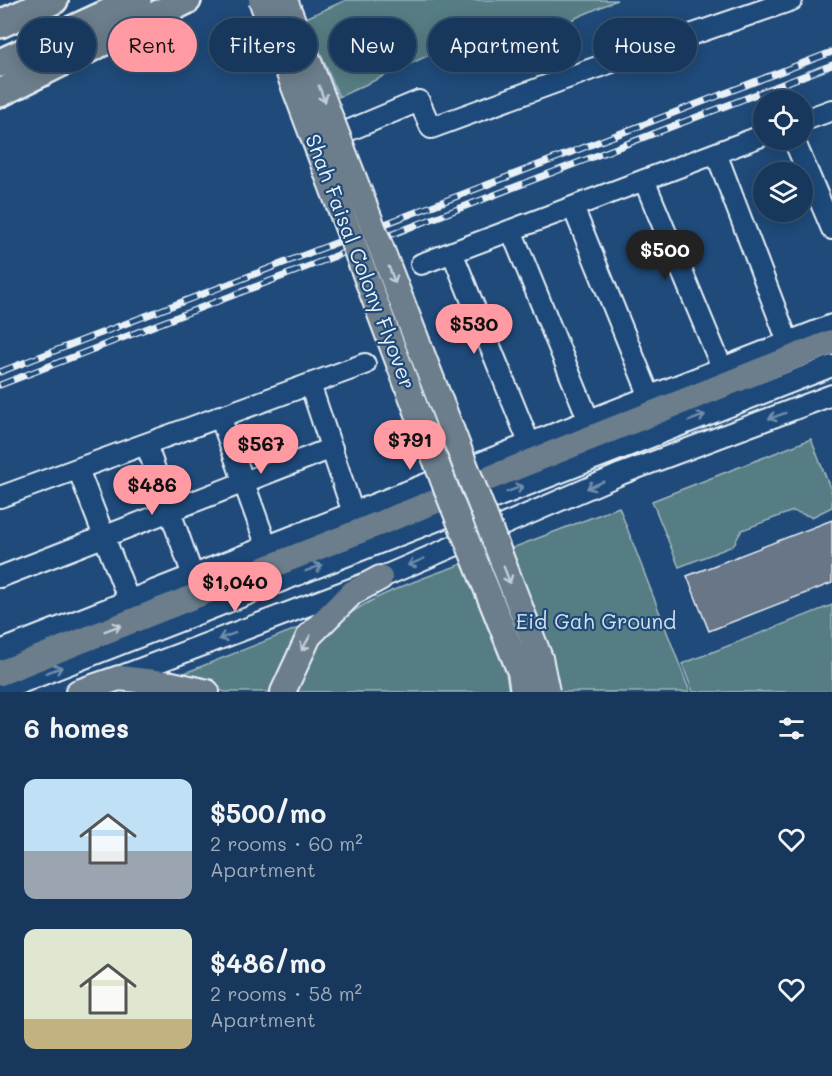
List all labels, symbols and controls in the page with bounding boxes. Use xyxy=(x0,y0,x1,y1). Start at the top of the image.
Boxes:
chip: Buy xyxy=(18,18,96,72)
chip: Rent xyxy=(108,18,197,72)
chip: Filters xyxy=(209,18,317,72)
chip: New xyxy=(329,18,416,72)
chip: Apartment xyxy=(428,18,581,72)
chip: House xyxy=(593,18,697,72)
one-way arrow xyxy=(317,84,328,102)
map controls xyxy=(753,90,813,222)
button: locate xyxy=(753,90,813,150)
street label: Shah Faisal Colony Flyover xyxy=(300,130,423,393)
button: layers xyxy=(753,162,813,222)
pin: $500 xyxy=(629,230,701,281)
text: $500 xyxy=(640,236,690,262)
one-way arrow xyxy=(388,265,399,284)
pin: $530 xyxy=(438,304,510,355)
text: $530 xyxy=(450,310,498,336)
one-way arrow xyxy=(768,411,787,422)
one-way arrow xyxy=(687,412,706,423)
pin: $791 xyxy=(374,420,446,471)
pin: $567 xyxy=(225,424,297,475)
text: $791 xyxy=(388,426,432,452)
text: $567 xyxy=(237,430,285,456)
pin: $486 xyxy=(116,465,188,516)
text: $486 xyxy=(127,471,177,497)
one-way arrow xyxy=(586,480,605,491)
one-way arrow xyxy=(506,483,524,494)
one-way arrow xyxy=(407,558,425,569)
pin: $1,040 xyxy=(186,562,284,613)
one-way arrow xyxy=(304,562,323,573)
one-way arrow xyxy=(502,565,513,584)
text: $1,040 xyxy=(202,568,268,594)
park label: Eid Gah Ground xyxy=(516,607,676,634)
one-way arrow xyxy=(103,622,122,633)
one-way arrow xyxy=(219,632,237,643)
one-way arrow xyxy=(299,634,311,651)
one-way arrow xyxy=(45,664,63,675)
text: 6 homes xyxy=(24,711,129,745)
icon: filters xyxy=(775,712,808,745)
text: $500/mo xyxy=(210,796,326,830)
icon: home xyxy=(72,803,144,875)
icon: heart xyxy=(775,823,808,856)
text: 2 rooms · 60 m² xyxy=(210,830,363,856)
text: Apartment xyxy=(210,856,316,882)
text: $486/mo xyxy=(210,946,326,980)
icon: home xyxy=(72,953,144,1025)
icon: heart xyxy=(775,973,808,1006)
text: 2 rooms · 58 m² xyxy=(210,980,362,1006)
text: Apartment xyxy=(210,1006,316,1032)

